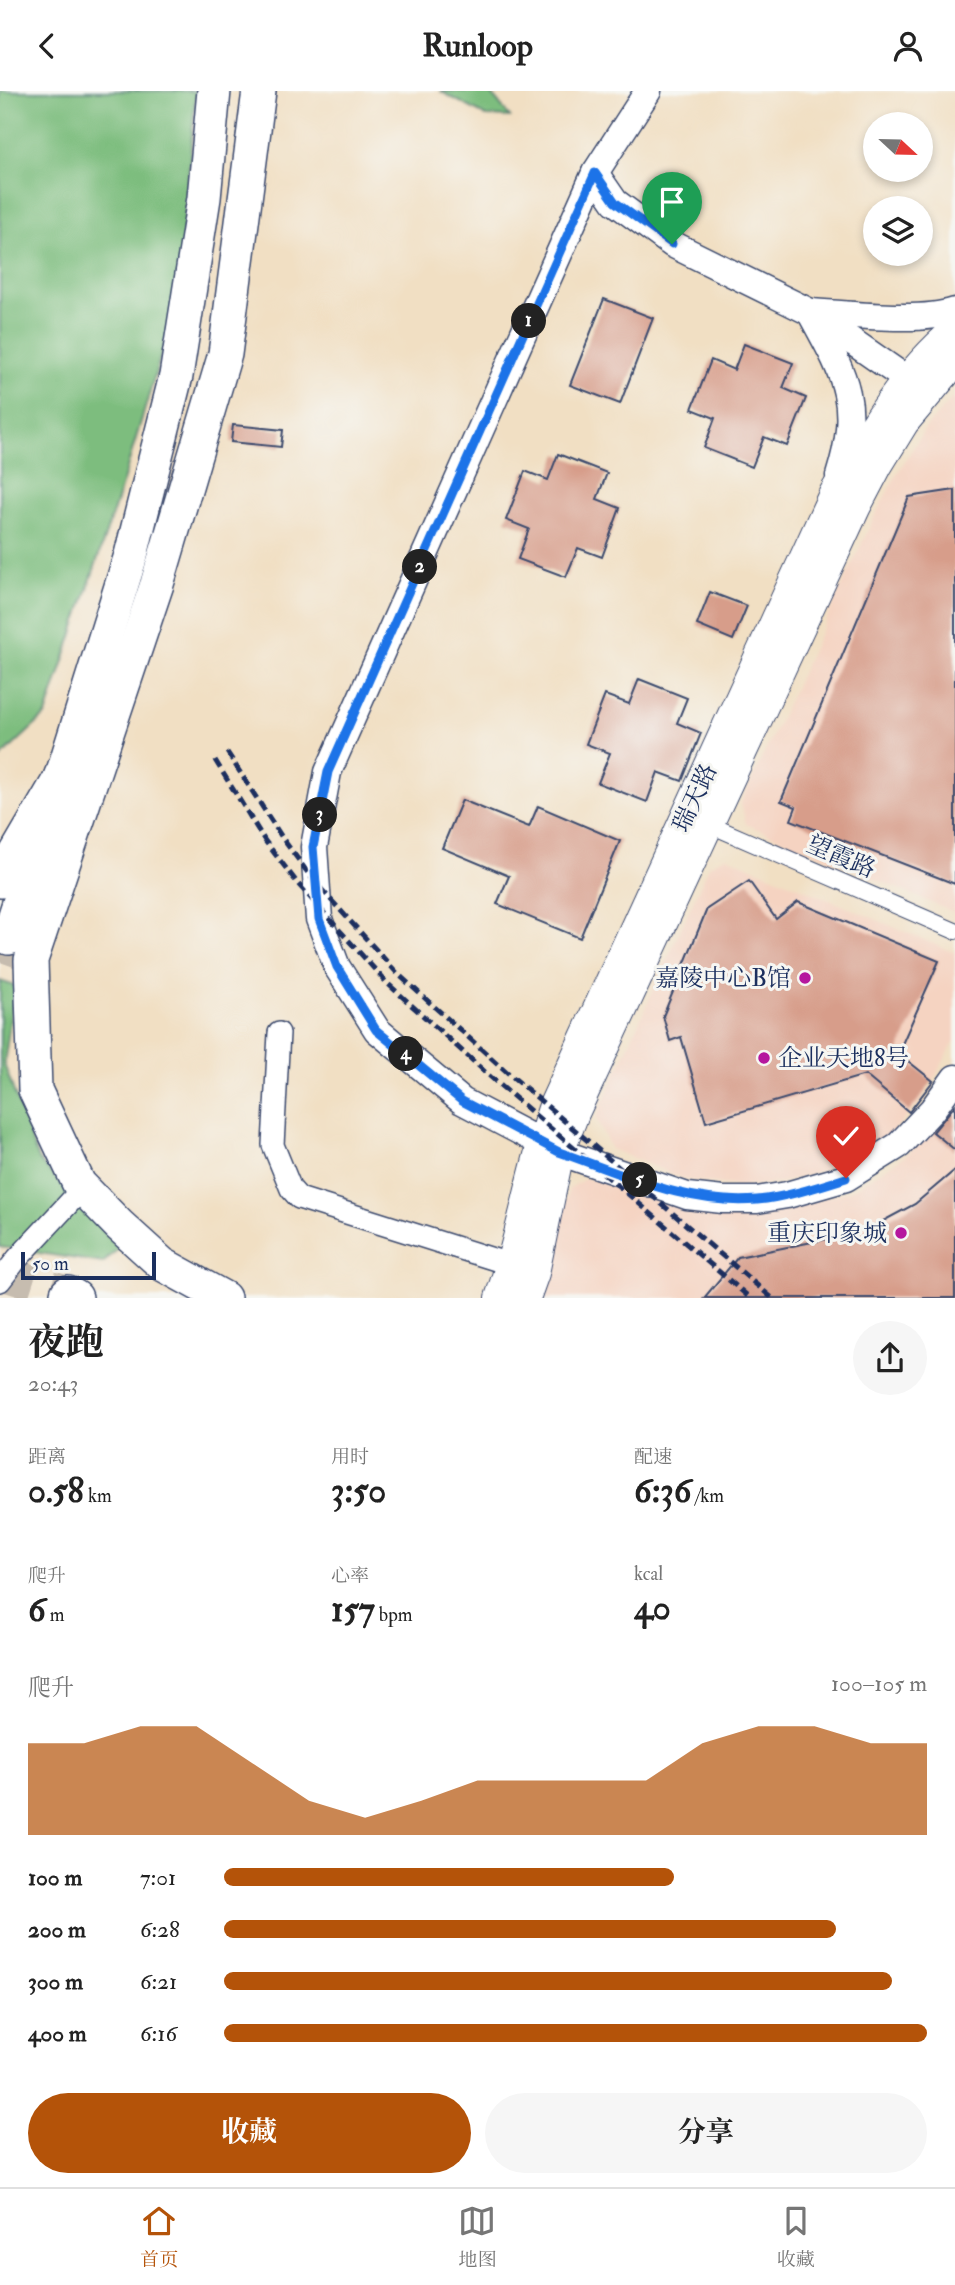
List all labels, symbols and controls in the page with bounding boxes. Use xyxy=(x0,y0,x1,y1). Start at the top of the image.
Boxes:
text: Runloop xyxy=(422,26,533,66)
icon: back xyxy=(28,27,66,65)
icon: person xyxy=(889,27,927,65)
north arrow xyxy=(863,112,933,182)
map controls xyxy=(863,112,933,266)
pin xyxy=(642,172,702,244)
icon: arrive xyxy=(653,183,691,221)
button: layers xyxy=(863,196,933,266)
pin: 1 xyxy=(512,303,546,338)
text: 1 xyxy=(525,308,532,332)
pin: 2 xyxy=(402,549,438,585)
text: 2 xyxy=(415,554,424,578)
street label: 瑞天路 xyxy=(666,759,724,837)
pin: 3 xyxy=(302,797,338,833)
text: 3 xyxy=(316,802,323,826)
street label: 望霞路 xyxy=(802,829,880,885)
place label: 嘉陵中心B馆 xyxy=(655,963,791,994)
marker: 嘉陵中心B馆 xyxy=(797,970,813,986)
pin: 4 xyxy=(388,1037,424,1072)
text: 4 xyxy=(400,1041,411,1065)
place label: 企业天地8号 xyxy=(778,1043,909,1074)
marker: 企业天地8号 xyxy=(756,1050,772,1066)
pin xyxy=(816,1106,876,1178)
icon: check xyxy=(827,1117,865,1155)
pin: 5 xyxy=(622,1163,658,1197)
text: 5 xyxy=(635,1167,644,1191)
place label: 重庆印象城 xyxy=(767,1218,887,1249)
marker: 重庆印象城 xyxy=(893,1225,909,1241)
scale bar xyxy=(21,1249,156,1281)
text: 50 m xyxy=(32,1252,69,1276)
text: 夜跑 xyxy=(28,1319,104,1367)
button: share xyxy=(853,1321,927,1395)
text: 20:43 xyxy=(28,1369,78,1398)
text: 距离 xyxy=(28,1445,66,1469)
text: 用时 xyxy=(331,1445,369,1469)
text: 配速 xyxy=(634,1445,672,1469)
text: 0.58 xyxy=(28,1469,84,1513)
text: 3:50 xyxy=(331,1469,386,1513)
text: 6:36 xyxy=(634,1469,691,1513)
text: km xyxy=(84,1484,112,1508)
text: /km xyxy=(691,1484,724,1508)
text: kcal xyxy=(634,1562,663,1586)
text: 爬升 xyxy=(28,1564,66,1588)
text: 心率 xyxy=(331,1564,369,1588)
text: 40 xyxy=(634,1586,671,1630)
text: 6 xyxy=(28,1588,46,1632)
text: 157 xyxy=(331,1588,375,1632)
text: m xyxy=(46,1603,64,1627)
text: bpm xyxy=(375,1603,413,1627)
text: 100–105 m xyxy=(831,1669,927,1698)
text: 爬升 xyxy=(28,1673,74,1702)
text: 100 m xyxy=(28,1863,82,1892)
text: 7:01 xyxy=(140,1863,176,1892)
text: 200 m xyxy=(28,1915,86,1944)
text: 6:28 xyxy=(140,1915,180,1944)
text: 300 m xyxy=(28,1967,83,1996)
text: 6:21 xyxy=(140,1967,177,1996)
text: 400 m xyxy=(28,2019,87,2048)
text: 6:16 xyxy=(140,2019,177,2048)
button: 收藏 xyxy=(28,2093,471,2173)
button: 分享 xyxy=(485,2093,927,2173)
tab: 首页 xyxy=(140,2202,178,2272)
tab: 地图 xyxy=(458,2202,497,2272)
tab: 收藏 xyxy=(777,2202,815,2272)

